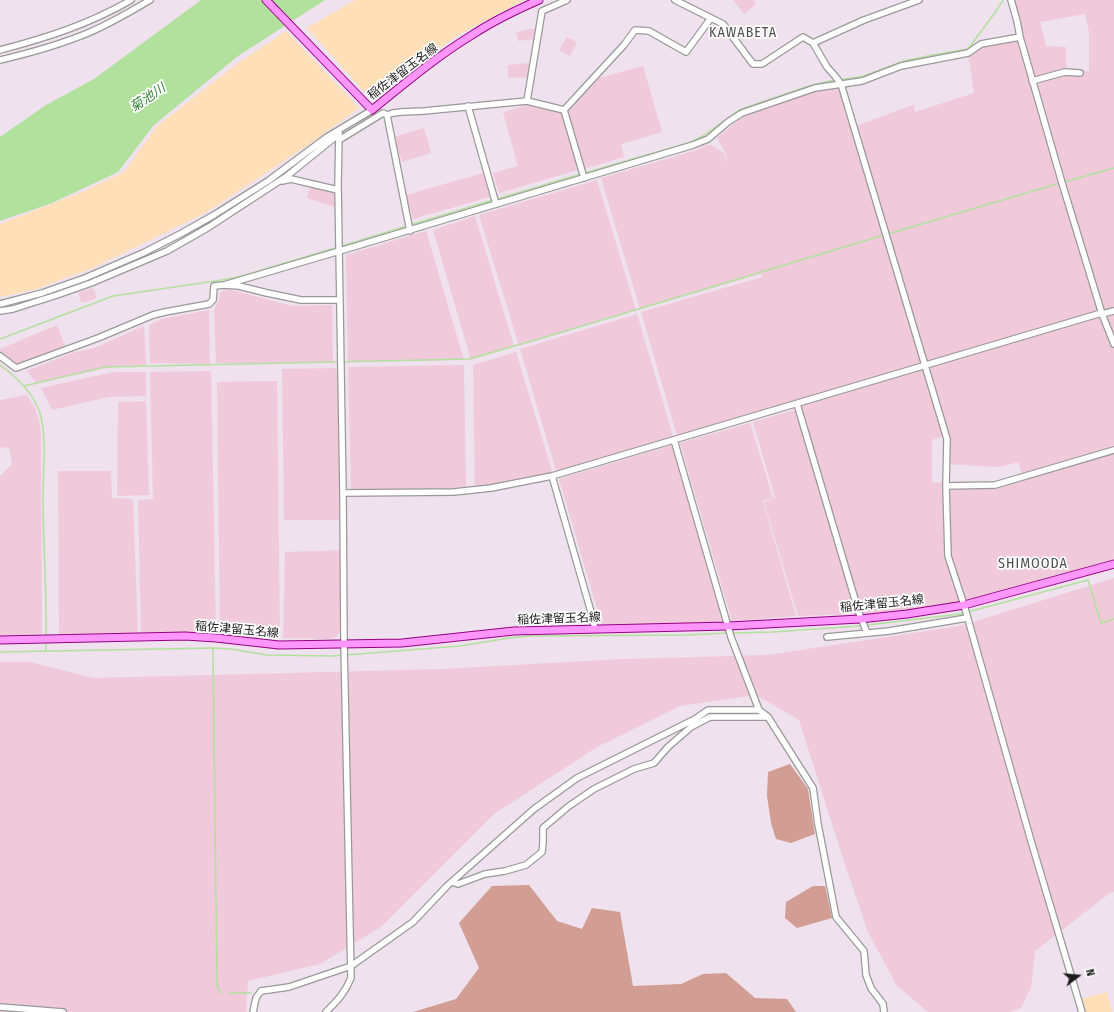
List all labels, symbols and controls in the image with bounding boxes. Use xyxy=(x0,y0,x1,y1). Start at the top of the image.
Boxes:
district label: KAWABETA xyxy=(709,25,777,41)
street label: 稲佐津留玉名線 xyxy=(365,41,441,103)
water label: 菊池川 xyxy=(127,81,169,115)
district label: SHIMOODA xyxy=(998,556,1068,572)
street label: 稲佐津留玉名線 xyxy=(839,592,925,616)
street label: 稲佐津留玉名線 xyxy=(517,610,601,628)
street label: 稲佐津留玉名線 xyxy=(195,619,279,641)
north arrow xyxy=(1058,956,1098,996)
text: N xyxy=(1083,968,1097,978)

